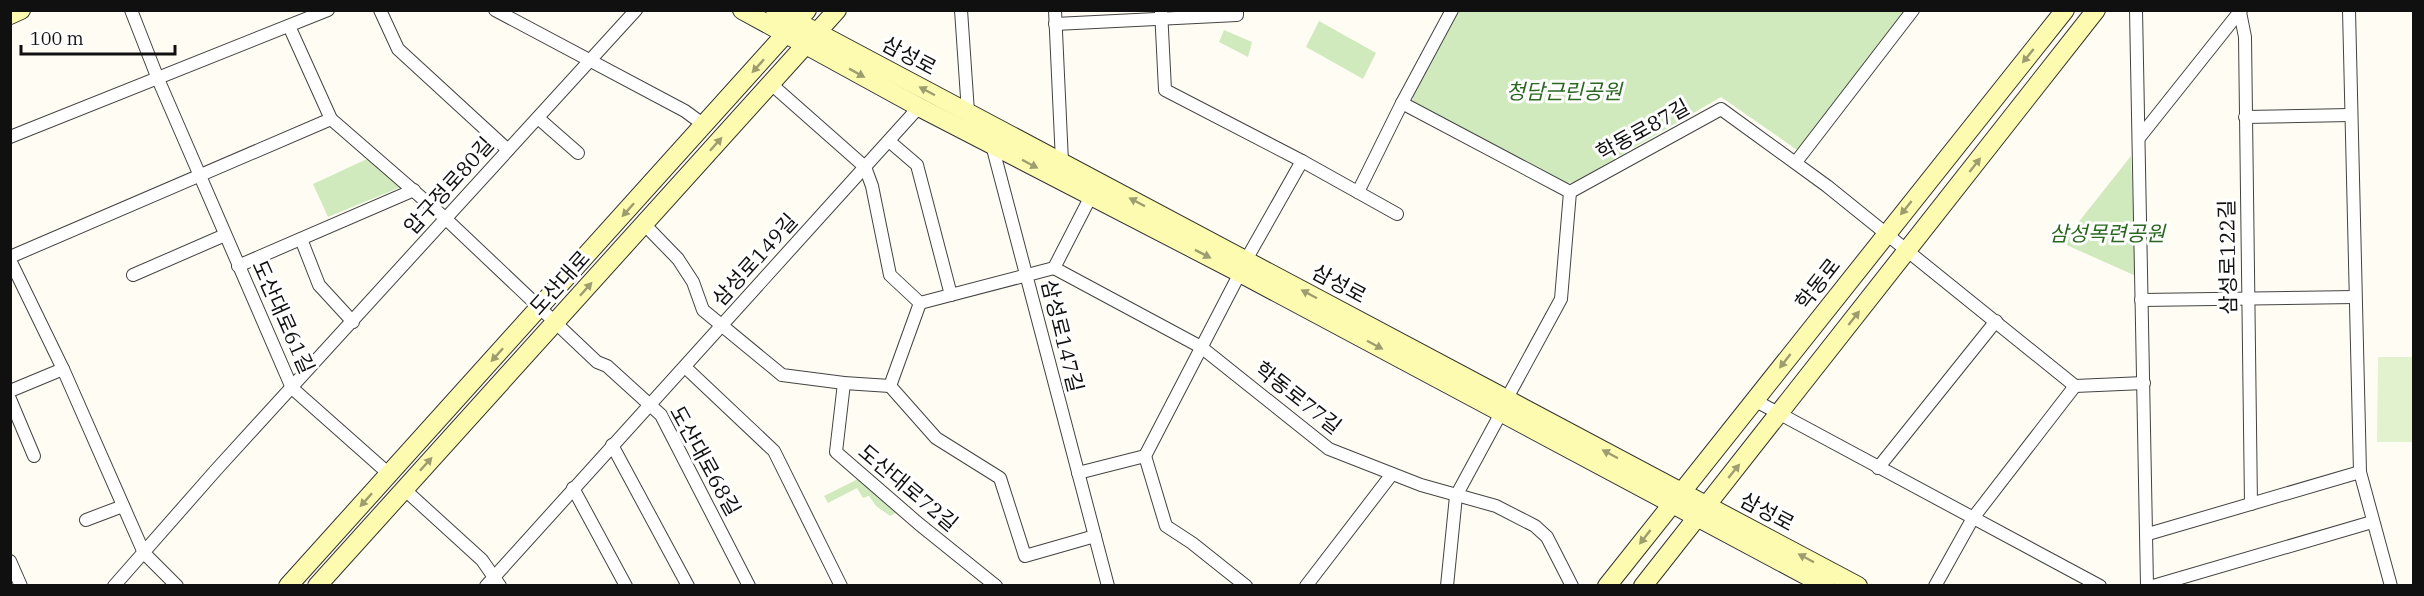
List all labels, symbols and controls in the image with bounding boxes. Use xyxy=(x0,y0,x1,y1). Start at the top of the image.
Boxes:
scale bar xyxy=(21,18,176,56)
text: 100 m xyxy=(30,27,84,50)
street label: 삼성로 xyxy=(877,29,942,81)
one-way arrow xyxy=(2022,48,2035,63)
one-way arrow xyxy=(751,58,765,73)
one-way arrow xyxy=(849,68,866,78)
park label: 청담근린공원 xyxy=(1506,77,1624,105)
one-way arrow xyxy=(919,86,936,96)
street label: 학동로87길 xyxy=(1591,92,1694,166)
street label: 압구정로80길 xyxy=(397,131,499,240)
one-way arrow xyxy=(709,137,722,152)
one-way arrow xyxy=(1968,157,1981,173)
one-way arrow xyxy=(1021,160,1038,169)
one-way arrow xyxy=(1128,197,1145,207)
street label: 삼성로122길 xyxy=(2212,199,2242,315)
one-way arrow xyxy=(1901,201,1913,216)
one-way arrow xyxy=(621,203,635,218)
street label: 삼성로149길 xyxy=(705,207,803,311)
park label: 삼성목련공원 xyxy=(2049,219,2167,247)
street label: 도산대로 xyxy=(523,244,596,320)
one-way arrow xyxy=(1194,248,1212,258)
street label: 학동로 xyxy=(1788,252,1846,315)
street label: 도산대로61길 xyxy=(246,255,321,378)
street label: 삼성로 xyxy=(1307,257,1372,309)
street label: 삼성로147길 xyxy=(1035,277,1090,395)
one-way arrow xyxy=(578,282,592,296)
one-way arrow xyxy=(1300,289,1317,298)
one-way arrow xyxy=(1848,310,1861,326)
one-way arrow xyxy=(1367,340,1384,350)
one-way arrow xyxy=(491,347,504,362)
one-way arrow xyxy=(1778,353,1791,369)
street label: 학동로77길 xyxy=(1250,355,1348,440)
street label: 도산대로68길 xyxy=(664,400,748,521)
street label: 도산대로72길 xyxy=(853,437,964,537)
one-way arrow xyxy=(1602,450,1619,459)
one-way arrow xyxy=(419,458,433,472)
one-way arrow xyxy=(1727,463,1740,479)
street label: 삼성로 xyxy=(1735,485,1800,537)
one-way arrow xyxy=(359,492,373,507)
one-way arrow xyxy=(1639,530,1651,545)
one-way arrow xyxy=(1797,553,1814,563)

